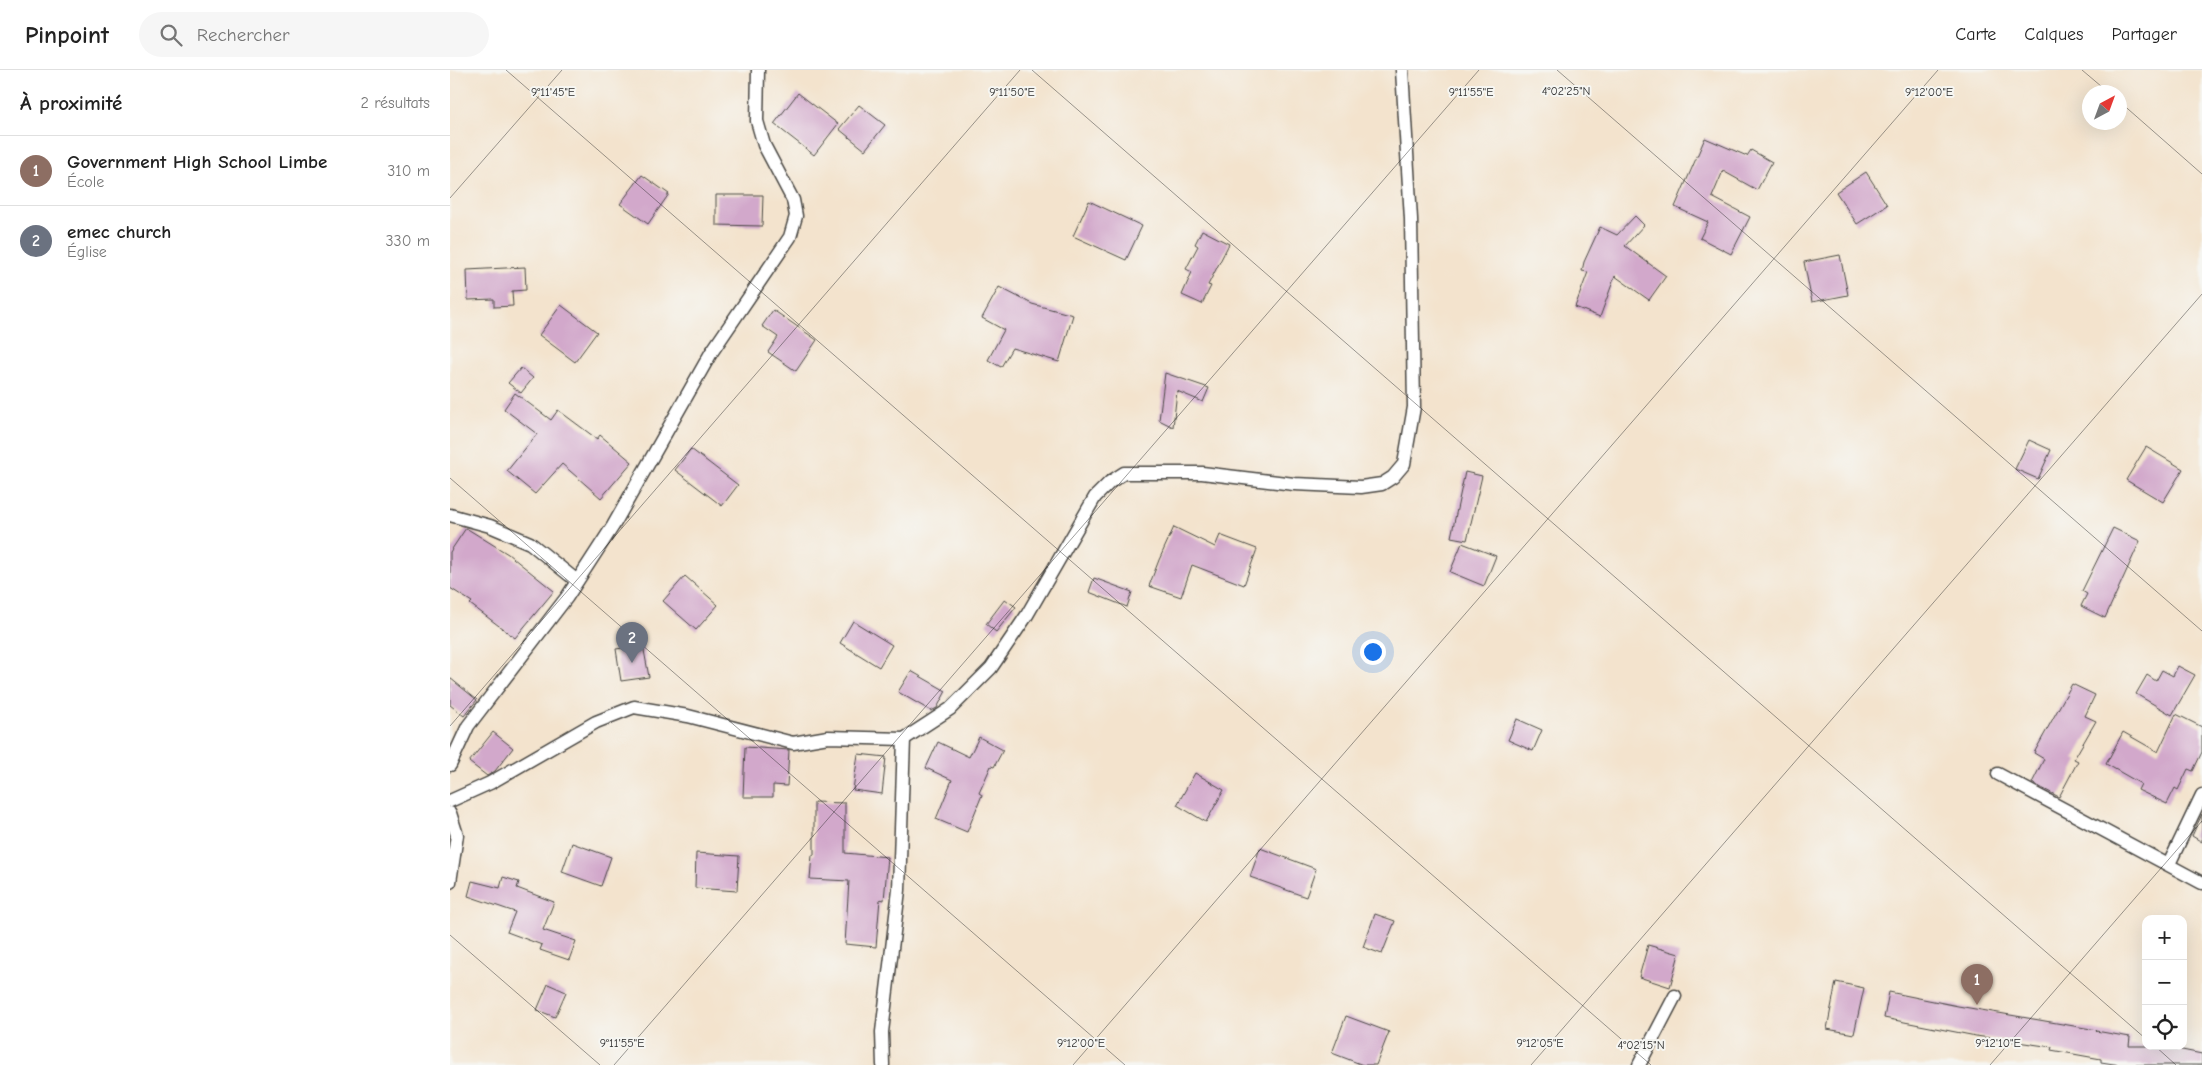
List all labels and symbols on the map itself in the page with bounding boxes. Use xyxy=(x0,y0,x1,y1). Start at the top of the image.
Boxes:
text: 4°02'25"N xyxy=(1542,84,1590,98)
text: 9°11'45"E xyxy=(531,85,575,99)
text: 9°11'50"E xyxy=(989,85,1035,99)
text: 9°11'55"E xyxy=(1449,85,1493,99)
text: 9°12'00"E xyxy=(1905,85,1953,99)
north arrow xyxy=(2082,85,2127,130)
pin: 2 xyxy=(616,622,648,663)
your location xyxy=(1360,639,1386,665)
pin: 1 xyxy=(1961,964,1993,1005)
text: 9°11'55"E xyxy=(600,1036,644,1050)
text: 9°12'00"E xyxy=(1057,1036,1105,1050)
text: 9°12'05"E xyxy=(1516,1036,1564,1050)
text: 9°12'10"E xyxy=(1975,1036,2021,1050)
text: 4°02'15"N xyxy=(1617,1038,1665,1052)

